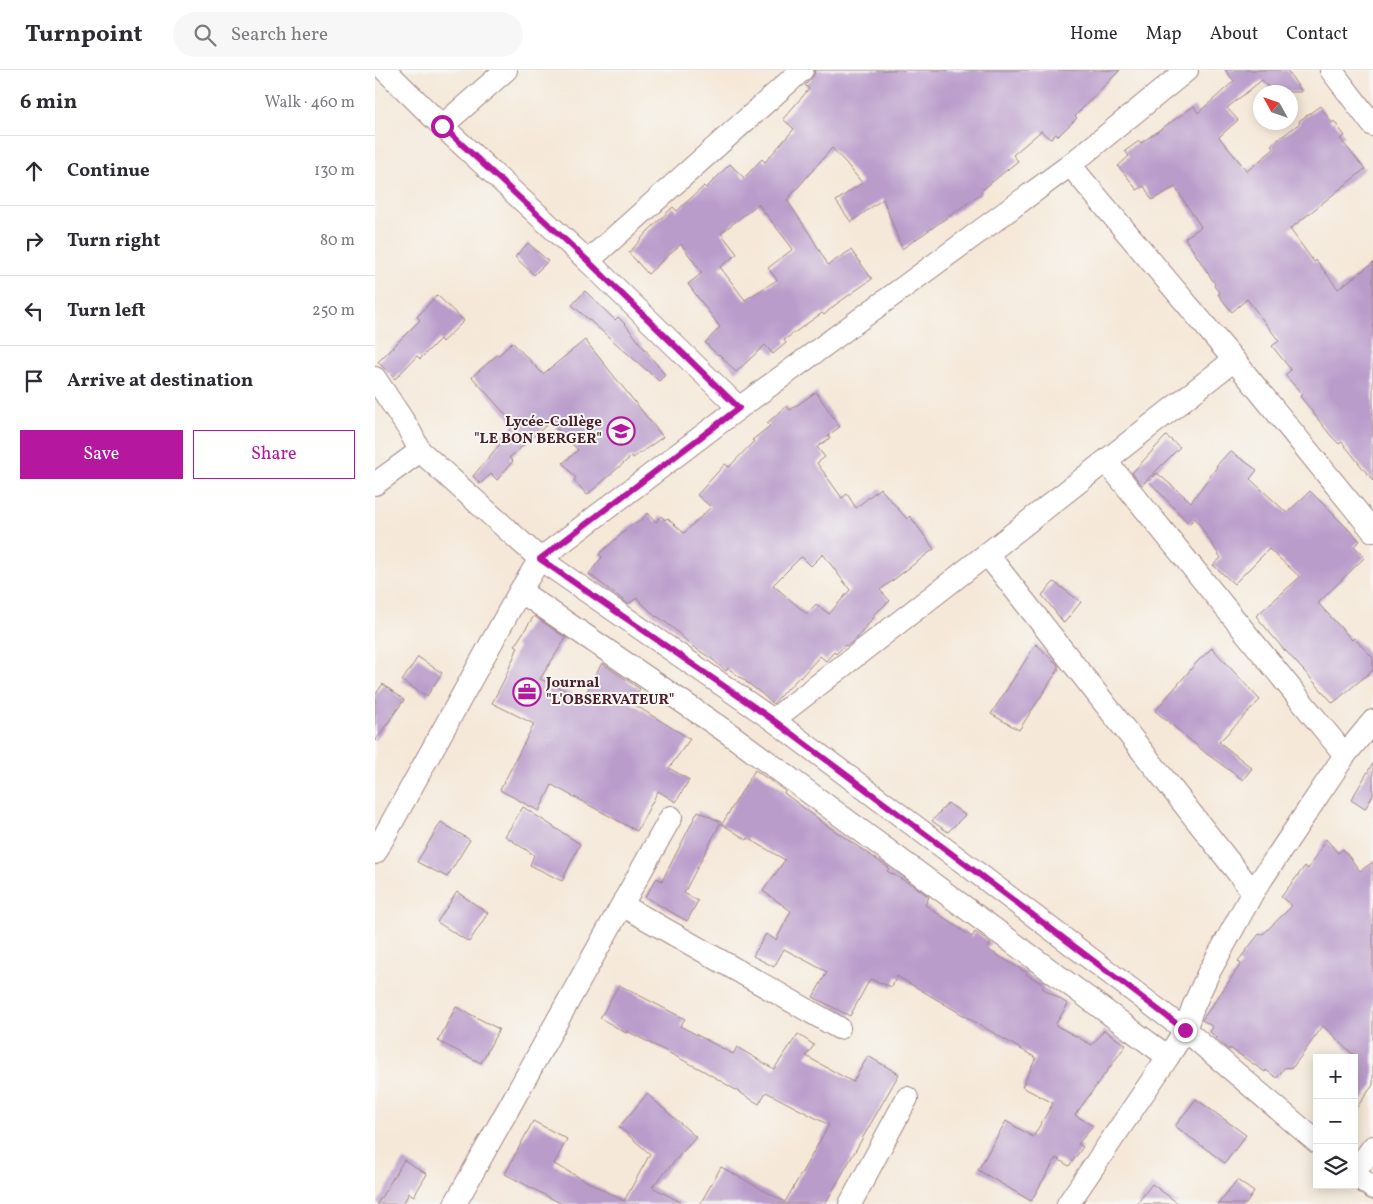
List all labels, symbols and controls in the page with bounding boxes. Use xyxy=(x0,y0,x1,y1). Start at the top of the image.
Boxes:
search box xyxy=(173,12,523,57)
text: Turnpoint xyxy=(25,18,143,52)
icon: search xyxy=(191,21,219,49)
text: Search here xyxy=(231,22,328,48)
text: Home xyxy=(1070,22,1118,47)
text: Map xyxy=(1146,22,1182,47)
text: About xyxy=(1210,22,1258,47)
text: Contact xyxy=(1286,22,1348,47)
north arrow xyxy=(1253,85,1298,130)
text: 6 min xyxy=(20,88,77,117)
text: Walk · 460 m xyxy=(265,92,355,114)
route start xyxy=(431,115,454,138)
icon: ahead xyxy=(20,157,48,185)
text: Continue xyxy=(67,158,150,184)
text: 130 m xyxy=(314,160,355,182)
icon: right xyxy=(20,227,48,255)
text: Turn right xyxy=(67,228,160,254)
text: 80 m xyxy=(320,230,355,252)
icon: left xyxy=(20,297,48,325)
text: Turn left xyxy=(67,298,146,324)
text: 250 m xyxy=(312,300,355,322)
icon: arrive xyxy=(20,367,48,395)
text: Arrive at destination xyxy=(67,368,253,394)
place label: Lycée-Collège "LE BON BERGER" xyxy=(474,412,602,450)
school or university icon: Lycée-Collège "LE BON BERGER" xyxy=(606,416,636,446)
button: Save xyxy=(20,430,183,479)
button: Share xyxy=(193,430,355,479)
place label: Journal "L'OBSERVATEUR" xyxy=(545,673,674,711)
office icon: Journal "L'OBSERVATEUR" xyxy=(512,677,542,707)
route end xyxy=(1174,1019,1197,1042)
map controls xyxy=(1313,1054,1358,1189)
button: + xyxy=(1313,1054,1358,1099)
button: − xyxy=(1313,1099,1358,1144)
button: layers xyxy=(1313,1144,1358,1189)

